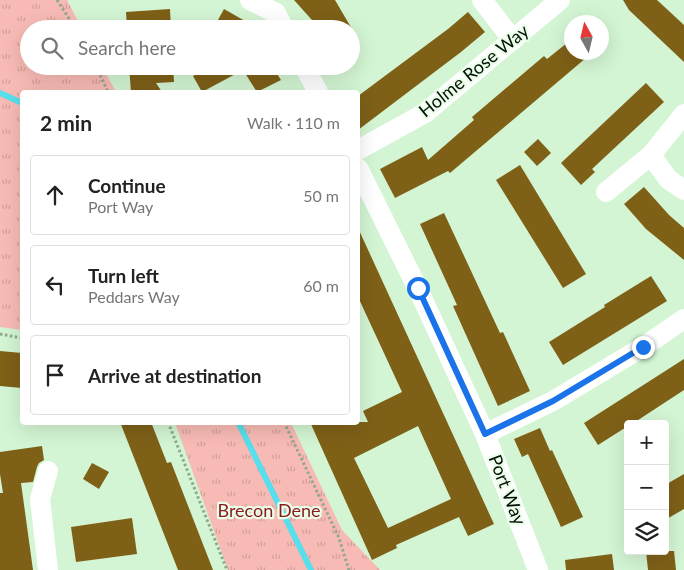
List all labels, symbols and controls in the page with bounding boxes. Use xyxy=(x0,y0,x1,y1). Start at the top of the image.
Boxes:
north arrow xyxy=(564,15,609,60)
street label: Holme Rose Way xyxy=(414,19,533,121)
search box xyxy=(20,20,360,75)
icon: search xyxy=(38,34,66,62)
text: Search here xyxy=(78,36,176,59)
text: 2 min xyxy=(40,110,92,135)
text: Walk · 110 m xyxy=(247,113,340,132)
text: Continue xyxy=(88,174,166,197)
icon: ahead xyxy=(41,181,69,209)
text: 50 m xyxy=(303,186,339,205)
text: Port Way xyxy=(88,197,153,216)
text: Turn left xyxy=(88,264,159,287)
icon: left xyxy=(41,271,69,299)
text: 60 m xyxy=(303,276,339,295)
route start xyxy=(407,277,430,300)
text: Peddars Way xyxy=(88,287,180,306)
route end xyxy=(632,336,655,359)
icon: arrive xyxy=(41,361,69,389)
text: Arrive at destination xyxy=(88,364,261,387)
map controls xyxy=(624,420,669,555)
button: + xyxy=(624,420,669,465)
street label: Port Way xyxy=(484,451,532,529)
button: − xyxy=(624,465,669,510)
park label: Brecon Dene xyxy=(217,499,321,521)
button: layers xyxy=(624,510,669,555)

